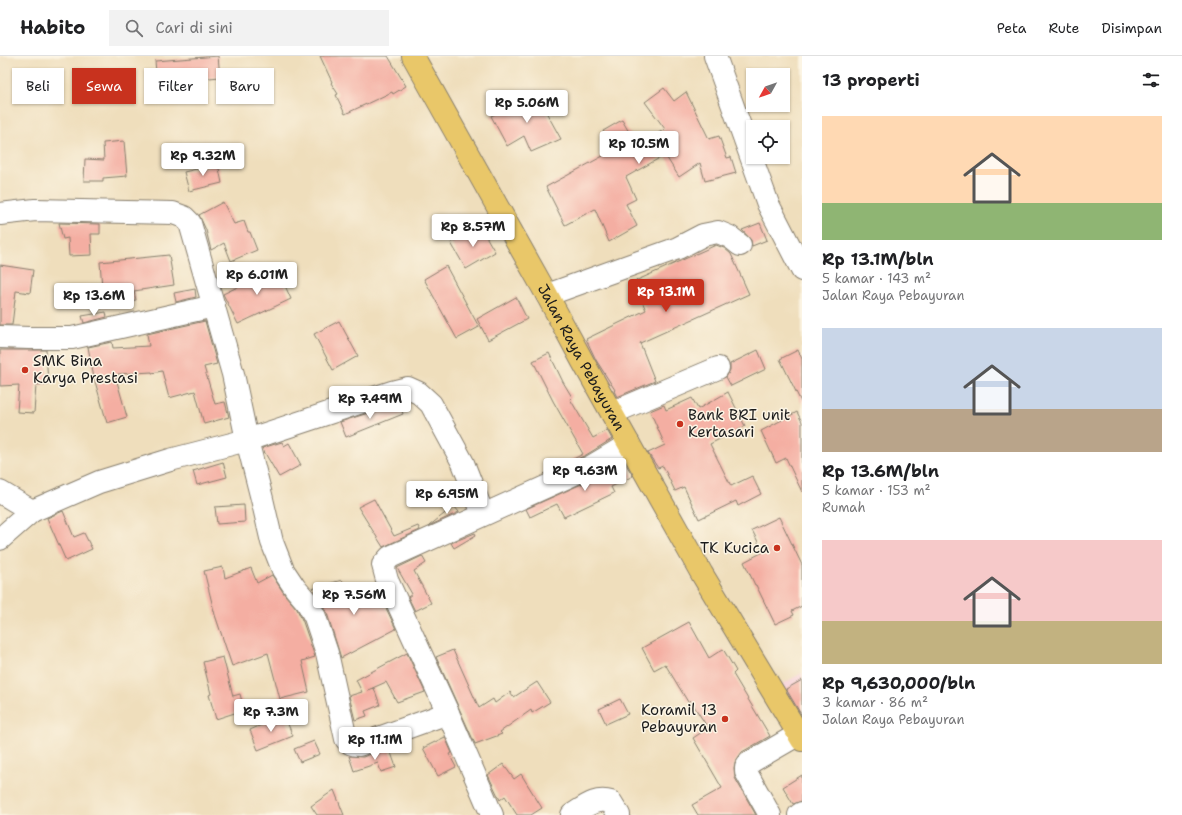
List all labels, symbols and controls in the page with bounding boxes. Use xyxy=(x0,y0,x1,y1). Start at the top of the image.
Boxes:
search box xyxy=(109,10,389,46)
text: Habito xyxy=(20,15,85,40)
icon: search xyxy=(123,17,145,39)
text: Cari di sini xyxy=(155,18,233,38)
text: Peta xyxy=(997,19,1026,37)
text: Rute xyxy=(1048,19,1079,37)
text: Disimpan xyxy=(1101,19,1162,37)
chip: Beli xyxy=(12,68,64,104)
chip: Sewa xyxy=(72,68,136,104)
chip: Filter xyxy=(144,68,208,104)
chip: Baru xyxy=(216,68,274,104)
north arrow xyxy=(746,68,790,112)
map controls xyxy=(746,68,790,164)
text: 13 properti xyxy=(822,69,920,91)
icon: filters xyxy=(1140,69,1162,91)
pin: Rp 5.06M xyxy=(486,90,568,124)
text: Rp 5.06M xyxy=(495,94,559,111)
button: locate xyxy=(746,120,790,164)
pin: Rp 10.5M xyxy=(598,131,680,165)
text: Rp 10.5M xyxy=(609,135,669,152)
icon: home xyxy=(956,142,1028,214)
pin: Rp 9.32M xyxy=(162,143,244,177)
text: Rp 9.32M xyxy=(170,147,236,164)
pin: Rp 8.57M xyxy=(432,214,514,248)
text: Rp 8.57M xyxy=(441,218,505,235)
text: Rp 13.1M/bln xyxy=(822,248,934,270)
pin: Rp 6.01M xyxy=(216,262,298,296)
text: Rp 6.01M xyxy=(226,266,288,283)
text: 5 kamar · 143 m² xyxy=(822,270,931,287)
pin: Rp 13.1M xyxy=(625,279,707,313)
street label: Jalan Raya Pebayuran xyxy=(533,280,629,434)
pin: Rp 13.6M xyxy=(53,283,135,317)
text: Rp 13.1M xyxy=(637,283,695,300)
text: Rp 13.6M xyxy=(63,287,125,304)
text: Jalan Raya Pebayuran xyxy=(822,287,964,304)
place label: SMK Bina Karya Prestasi xyxy=(33,351,138,388)
icon: home xyxy=(956,354,1028,426)
marker: SMK Bina Karya Prestasi xyxy=(20,365,30,375)
pin: Rp 7.49M xyxy=(329,386,411,420)
text: Rp 7.49M xyxy=(338,390,402,407)
place label: Bank BRI unit Kertasari xyxy=(688,405,790,442)
marker: Bank BRI unit Kertasari xyxy=(675,419,685,429)
pin: Rp 9.63M xyxy=(544,458,626,492)
text: Rp 13.6M/bln xyxy=(822,460,939,482)
text: Rp 9.63M xyxy=(552,462,618,479)
pin: Rp 6.95M xyxy=(406,481,488,515)
text: 5 kamar · 153 m² xyxy=(822,482,931,499)
text: Rp 6.95M xyxy=(415,485,479,502)
text: Rumah xyxy=(822,499,866,516)
place label: TK Kucica xyxy=(700,538,770,558)
marker: TK Kucica xyxy=(772,543,782,553)
icon: home xyxy=(956,566,1028,638)
pin: Rp 7.56M xyxy=(313,582,395,616)
text: Rp 7.56M xyxy=(322,586,386,603)
text: Rp 9,630,000/bln xyxy=(822,672,975,694)
text: 3 kamar · 86 m² xyxy=(822,694,928,711)
pin: Rp 7.3M xyxy=(234,699,308,733)
place label: Koramil 13 Pebayuran xyxy=(641,700,717,737)
text: Rp 7.3M xyxy=(243,703,299,720)
text: Jalan Raya Pebayuran xyxy=(822,711,964,728)
marker: Koramil 13 Pebayuran xyxy=(720,714,730,724)
pin: Rp 11.1M xyxy=(334,727,416,761)
text: Rp 11.1M xyxy=(348,731,402,748)

